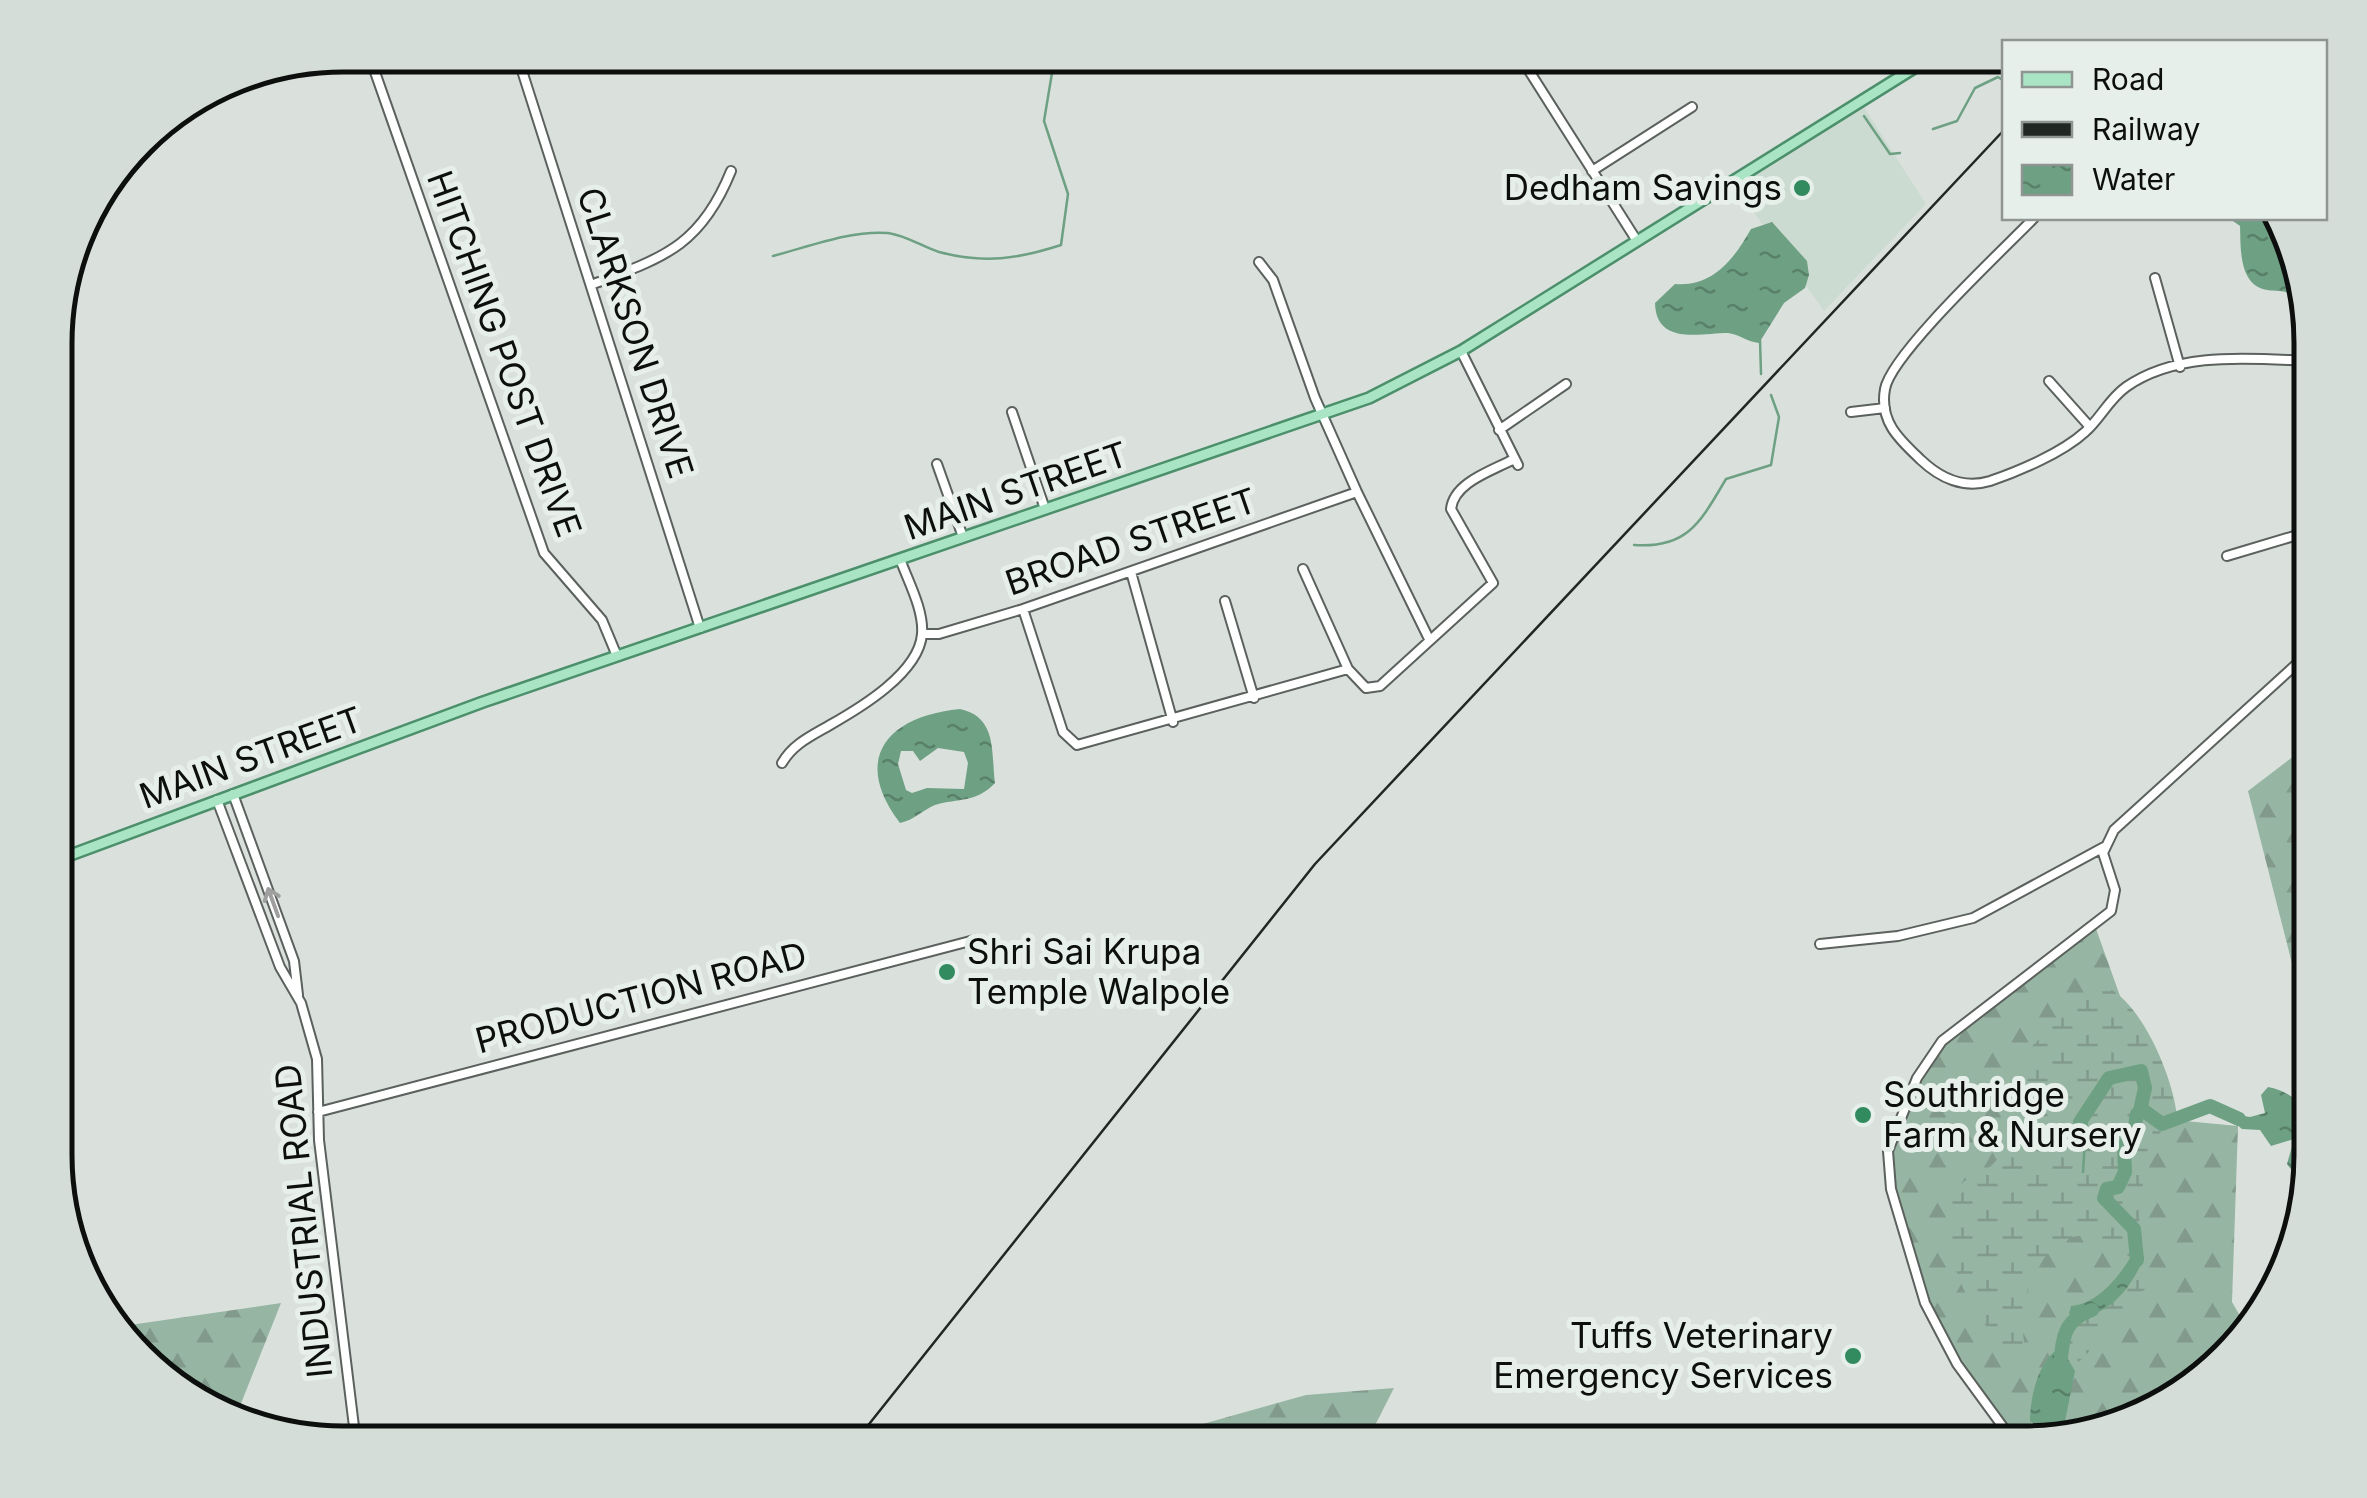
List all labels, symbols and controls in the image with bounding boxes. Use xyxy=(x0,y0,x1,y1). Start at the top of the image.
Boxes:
legend xyxy=(2002,40,2327,220)
text: Road xyxy=(2092,61,2164,97)
text: Railway xyxy=(2092,111,2200,147)
text: Water xyxy=(2092,161,2175,197)
street label: HITCHING POST DRIVE xyxy=(419,165,591,543)
place label: Dedham Savings xyxy=(1504,166,1782,208)
marker: Dedham Savings xyxy=(1791,177,1813,199)
street label: CLARKSON DRIVE xyxy=(569,182,703,483)
street label: MAIN STREET xyxy=(898,432,1133,548)
street label: BROAD STREET xyxy=(1000,478,1262,604)
street label: MAIN STREET xyxy=(134,697,368,817)
one-way arrow xyxy=(263,888,281,919)
place label: Shri Sai Krupa Temple Walpole xyxy=(967,930,1230,1012)
street label: PRODUCTION ROAD xyxy=(471,933,811,1061)
marker: Shri Sai Krupa Temple Walpole xyxy=(936,961,958,983)
street label: INDUSTRIAL ROAD xyxy=(266,1062,340,1380)
place label: Southridge Farm & Nursery xyxy=(1883,1073,2142,1155)
marker: Southridge Farm & Nursery xyxy=(1852,1104,1874,1126)
place label: Tuffs Veterinary Emergency Services xyxy=(1493,1314,1833,1396)
marker: Tuffs Veterinary Emergency Services xyxy=(1842,1345,1864,1367)

